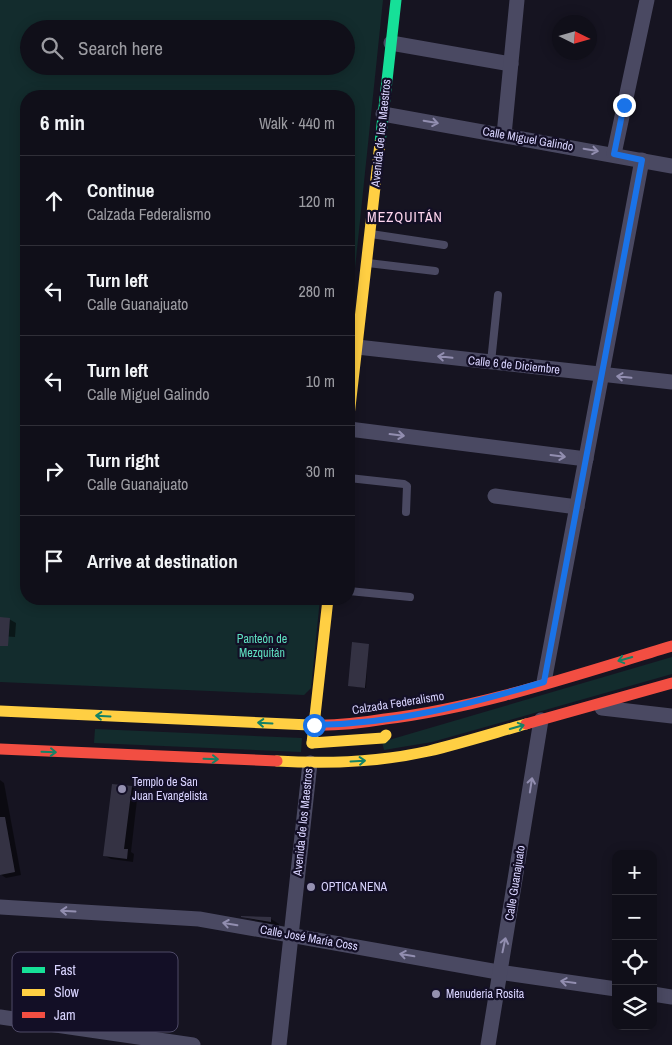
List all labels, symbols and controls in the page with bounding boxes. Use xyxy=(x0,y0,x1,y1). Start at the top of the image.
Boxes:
north arrow xyxy=(552,15,597,60)
search box xyxy=(20,20,355,75)
icon: search xyxy=(38,34,66,62)
text: Search here xyxy=(78,35,163,61)
street label: Avenida de los Maestros xyxy=(367,78,395,189)
route end xyxy=(613,94,636,117)
text: 6 min xyxy=(40,108,85,137)
text: Walk · 440 m xyxy=(259,112,335,134)
one-way arrow xyxy=(423,118,439,128)
street label: Calle Miguel Galindo xyxy=(481,123,575,155)
one-way arrow xyxy=(583,146,599,156)
text: Continue xyxy=(87,177,155,203)
icon: ahead xyxy=(40,187,68,215)
text: 120 m xyxy=(299,190,335,212)
text: Calzada Federalismo xyxy=(87,203,211,225)
district label: MEZQUITÁN xyxy=(367,208,443,226)
text: Turn left xyxy=(87,267,148,293)
icon: left xyxy=(40,277,68,305)
text: 280 m xyxy=(299,280,335,302)
text: Calle Guanajuato xyxy=(87,293,188,315)
one-way arrow xyxy=(437,352,453,362)
street label: Calle 6 de Diciembre xyxy=(467,352,561,378)
text: Turn left xyxy=(87,357,148,383)
icon: left xyxy=(40,367,68,395)
text: 10 m xyxy=(306,370,335,392)
one-way arrow xyxy=(616,372,632,382)
text: Calle Miguel Galindo xyxy=(87,383,210,405)
one-way arrow xyxy=(389,430,405,440)
text: Turn right xyxy=(87,447,159,473)
one-way arrow xyxy=(550,451,566,461)
icon: right xyxy=(40,457,68,485)
text: 30 m xyxy=(306,460,335,482)
text: Calle Guanajuato xyxy=(87,473,188,495)
icon: arrive xyxy=(40,547,68,575)
text: Arrive at destination xyxy=(87,548,238,574)
park label: Panteón de Mezquitán xyxy=(237,631,287,661)
one-way arrow xyxy=(618,655,634,665)
street label: Calzada Federalismo xyxy=(351,688,445,718)
one-way arrow xyxy=(95,711,112,721)
route start xyxy=(303,714,326,737)
one-way arrow xyxy=(258,719,274,728)
one-way arrow xyxy=(509,722,525,731)
one-way arrow xyxy=(40,747,56,756)
one-way arrow xyxy=(203,754,219,763)
one-way arrow xyxy=(350,756,366,765)
street label: Avenida de los Maestros xyxy=(289,767,317,878)
place label: Templo de San Juan Evangelista xyxy=(132,774,208,804)
one-way arrow xyxy=(527,777,537,793)
marker: Templo de San Juan Evangelista xyxy=(116,783,128,795)
street label: Calle Guanajuato xyxy=(501,844,529,922)
map controls xyxy=(612,850,657,1030)
button: + xyxy=(612,850,657,895)
place label: OPTICA NENA xyxy=(321,879,388,895)
marker: OPTICA NENA xyxy=(305,881,317,893)
button: − xyxy=(612,895,657,940)
one-way arrow xyxy=(60,907,76,916)
one-way arrow xyxy=(222,919,238,929)
street label: Calle José María Coss xyxy=(259,922,359,954)
one-way arrow xyxy=(500,938,509,954)
button: locate xyxy=(612,940,657,985)
one-way arrow xyxy=(400,950,416,960)
legend xyxy=(12,952,178,1032)
text: Fast xyxy=(54,961,76,979)
one-way arrow xyxy=(560,977,576,987)
text: Slow xyxy=(54,983,80,1001)
button: layers xyxy=(612,985,657,1030)
place label: Menuderia Rosita xyxy=(446,986,525,1002)
marker: Menuderia Rosita xyxy=(430,988,442,1000)
text: Jam xyxy=(54,1006,76,1024)

